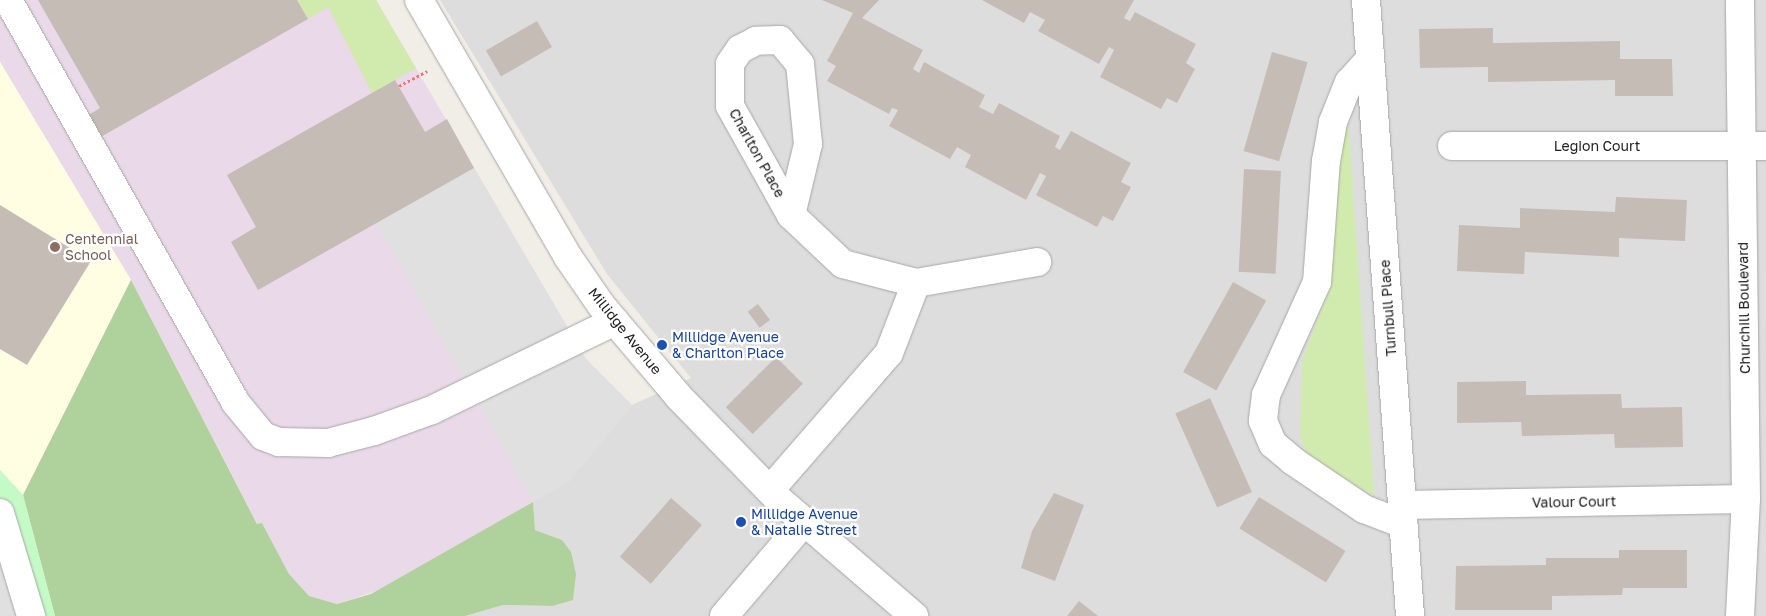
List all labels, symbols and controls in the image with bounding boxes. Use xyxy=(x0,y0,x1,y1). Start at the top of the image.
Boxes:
street label: Charlton Place xyxy=(726,106,788,200)
street label: Legion Court xyxy=(1554,138,1640,154)
place label: Centennial School xyxy=(65,231,138,264)
marker: Centennial School xyxy=(49,241,61,253)
street label: Churchill Boulevard xyxy=(1734,242,1754,374)
street label: Turnbull Place xyxy=(1376,259,1400,357)
street label: Millidge Avenue xyxy=(585,284,665,378)
place label: Millidge Avenue & Charlton Place xyxy=(672,329,784,362)
marker: Millidge Avenue & Charlton Place xyxy=(656,339,668,351)
street label: Valour Court xyxy=(1532,493,1616,511)
place label: Millidge Avenue & Natalie Street xyxy=(751,506,858,538)
marker: Millidge Avenue & Natalie Street xyxy=(735,516,747,528)

